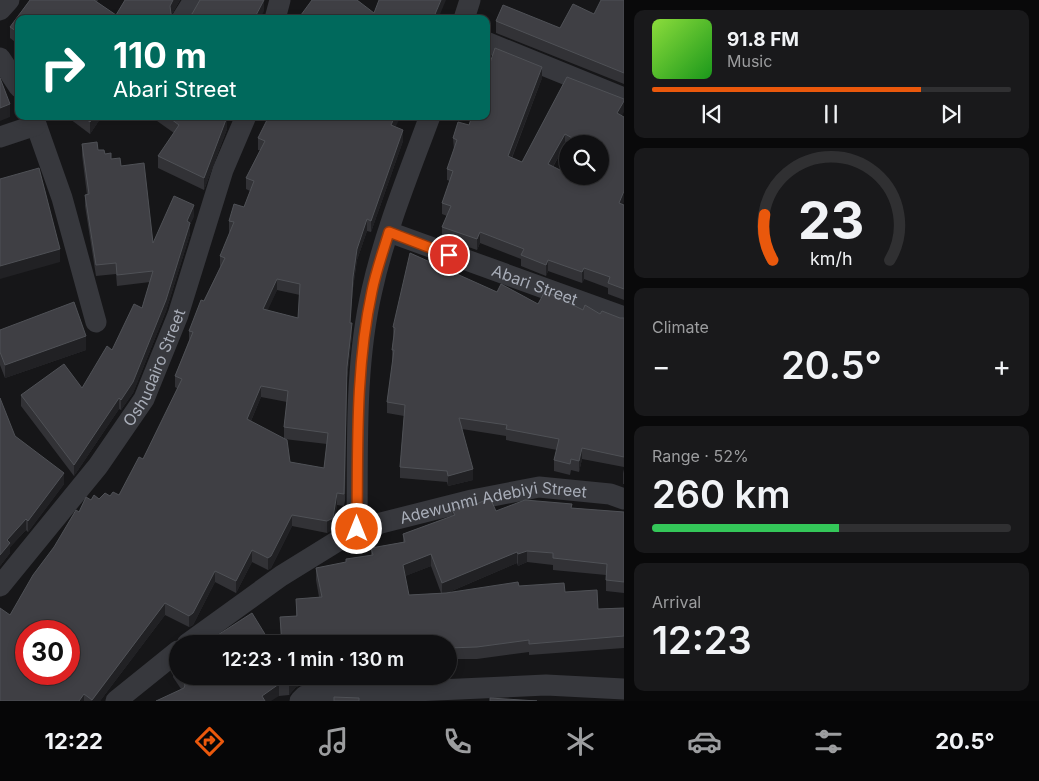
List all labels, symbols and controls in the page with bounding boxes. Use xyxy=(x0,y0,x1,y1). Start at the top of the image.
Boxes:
text: 91.8 FM xyxy=(727,28,799,51)
text: 110 m xyxy=(113,34,207,76)
icon: right xyxy=(30,35,95,100)
text: Music xyxy=(727,51,772,71)
text: Abari Street xyxy=(113,76,236,102)
icon: previous xyxy=(698,100,726,128)
icon: pause xyxy=(817,100,845,128)
icon: next xyxy=(937,100,965,128)
map controls xyxy=(559,135,609,185)
button: search xyxy=(559,135,609,185)
text: 23 xyxy=(798,189,865,252)
pin xyxy=(428,234,470,276)
icon: arrive xyxy=(435,241,463,269)
text: km/h xyxy=(810,248,853,269)
street label: Abari Street xyxy=(489,260,580,309)
street label: Oshudairo Street xyxy=(118,306,189,430)
text: Climate xyxy=(652,317,709,337)
text: 20.5° xyxy=(781,342,882,388)
text: − xyxy=(652,349,671,383)
text: + xyxy=(992,349,1011,383)
text: Range · 52% xyxy=(652,446,749,466)
text: 260 km xyxy=(652,471,790,517)
street label: Adewunmi Adebiyi Street xyxy=(397,477,588,528)
position arrow xyxy=(330,502,382,554)
text: Arrival xyxy=(652,592,701,612)
text: 12:23 xyxy=(652,617,752,663)
speed limit sign: 30 xyxy=(15,620,80,685)
text: 12:23 · 1 min · 130 m xyxy=(222,648,404,671)
icon: directions xyxy=(192,724,227,759)
icon: music xyxy=(316,724,351,759)
icon: phone xyxy=(440,724,475,759)
icon: climate xyxy=(563,724,598,759)
icon: car xyxy=(687,724,722,759)
icon: filters xyxy=(811,724,846,759)
text: 12:22 xyxy=(44,728,103,754)
text: 20.5° xyxy=(935,728,995,754)

